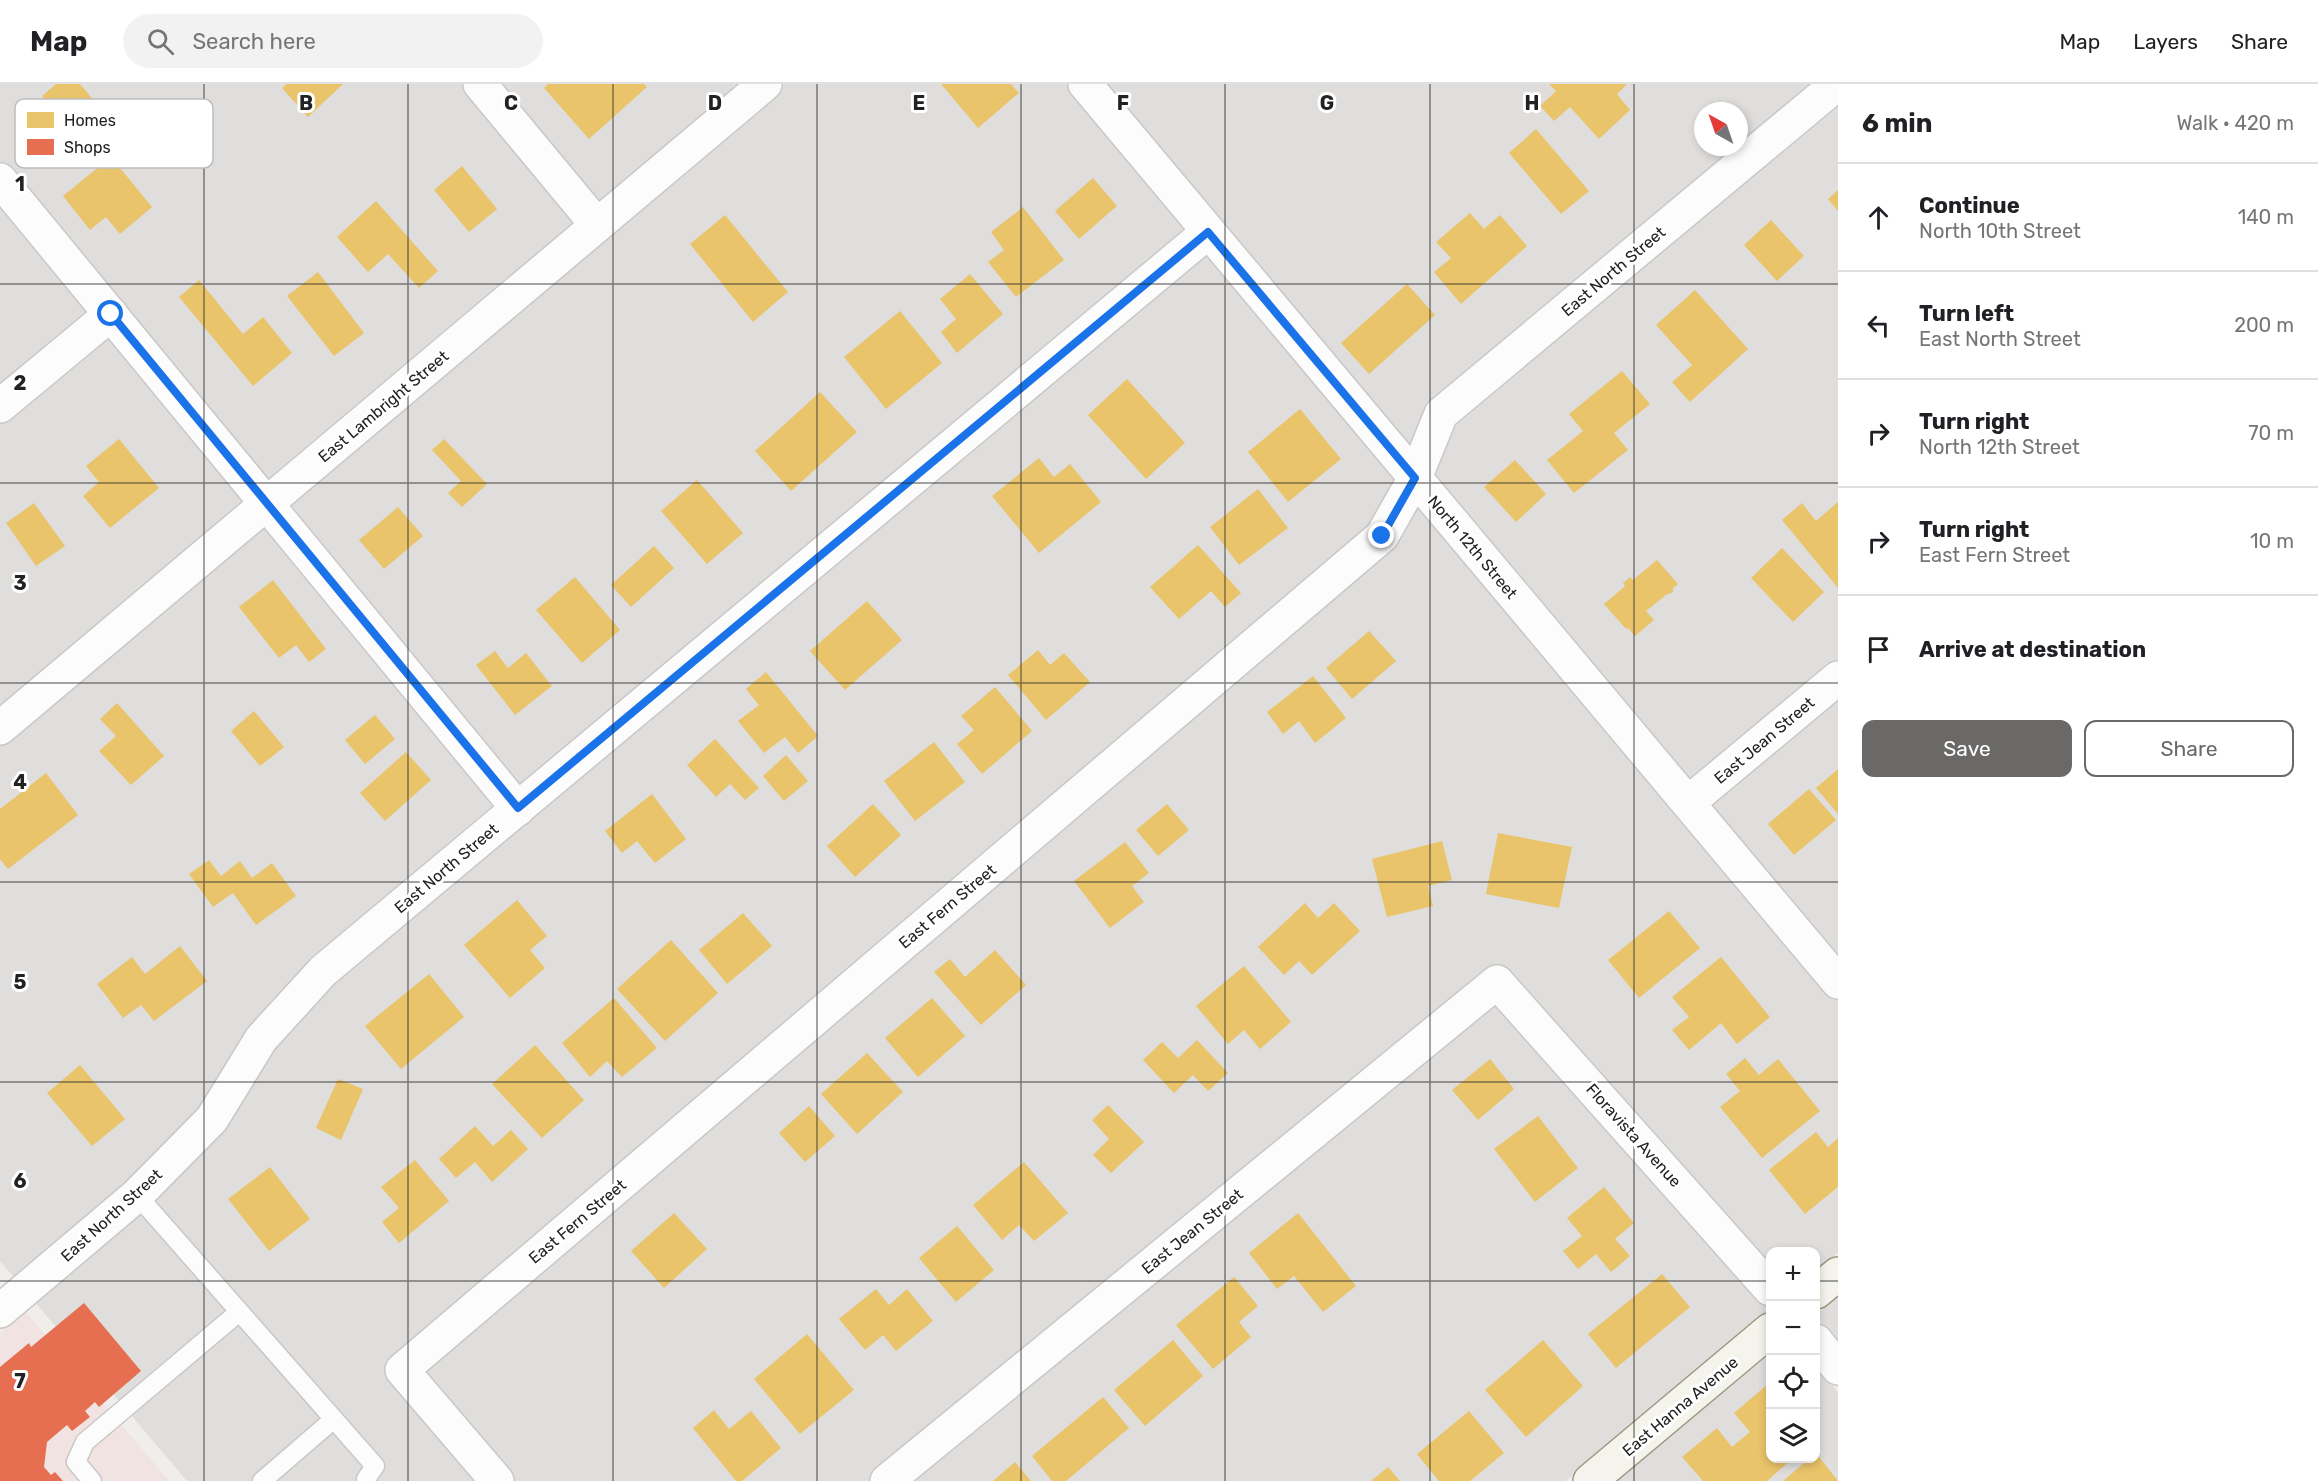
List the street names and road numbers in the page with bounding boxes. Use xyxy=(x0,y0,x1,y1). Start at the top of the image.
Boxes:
street label: East North Street xyxy=(1558,223,1669,320)
street label: East Lambright Street xyxy=(314,346,452,466)
street label: North 12th Street xyxy=(1424,492,1521,603)
street label: East Jean Street xyxy=(1710,693,1818,788)
street label: East North Street xyxy=(391,820,502,917)
street label: East Fern Street xyxy=(895,860,1000,953)
street label: Floravista Avenue xyxy=(1582,1080,1685,1191)
street label: East North Street xyxy=(57,1165,166,1266)
street label: East Fern Street xyxy=(525,1175,630,1268)
street label: East Jean Street xyxy=(1138,1185,1247,1278)
street label: East Hanna Avenue xyxy=(1619,1353,1742,1460)

